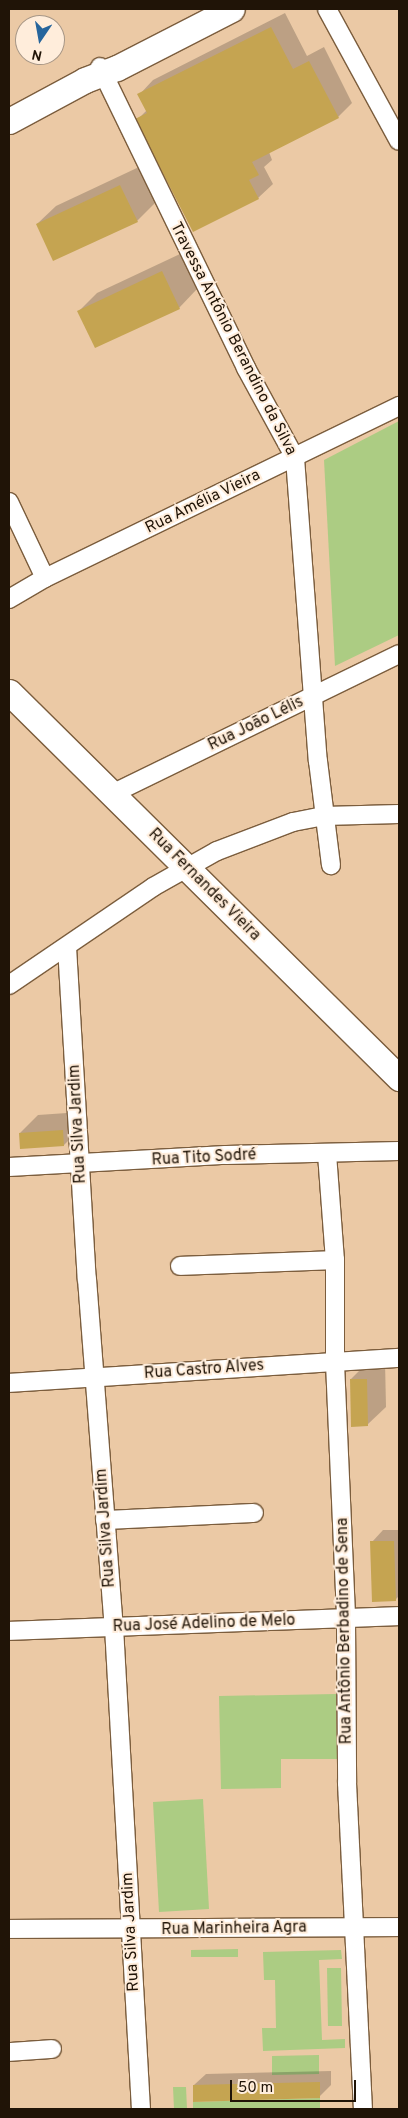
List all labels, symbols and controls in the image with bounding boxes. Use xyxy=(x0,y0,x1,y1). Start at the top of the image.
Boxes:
north arrow xyxy=(15,15,65,65)
text: N xyxy=(30,45,44,64)
street label: Travessa Antônio Berandino da Silva xyxy=(166,219,300,459)
street label: Rua Amélia Vieira xyxy=(142,466,264,538)
street label: Rua João Lélis xyxy=(205,693,307,755)
street label: Rua Fernandes Vieira xyxy=(144,825,264,945)
street label: Rua Silva Jardim xyxy=(65,1064,91,1184)
street label: Rua Tito Sodré xyxy=(151,1146,257,1170)
street label: Rua Castro Alves xyxy=(143,1356,265,1384)
street label: Rua Silva Jardim xyxy=(92,1468,120,1588)
street label: Rua Antônio Berbadino de Sena xyxy=(333,1517,357,1745)
street label: Rua José Adelino de Melo xyxy=(112,1611,296,1637)
street label: Rua Silva Jardim xyxy=(118,1872,144,1992)
street label: Rua Marinheira Agra xyxy=(161,1918,307,1940)
scale bar xyxy=(233,2070,359,2102)
text: 50 m xyxy=(238,2079,273,2098)

